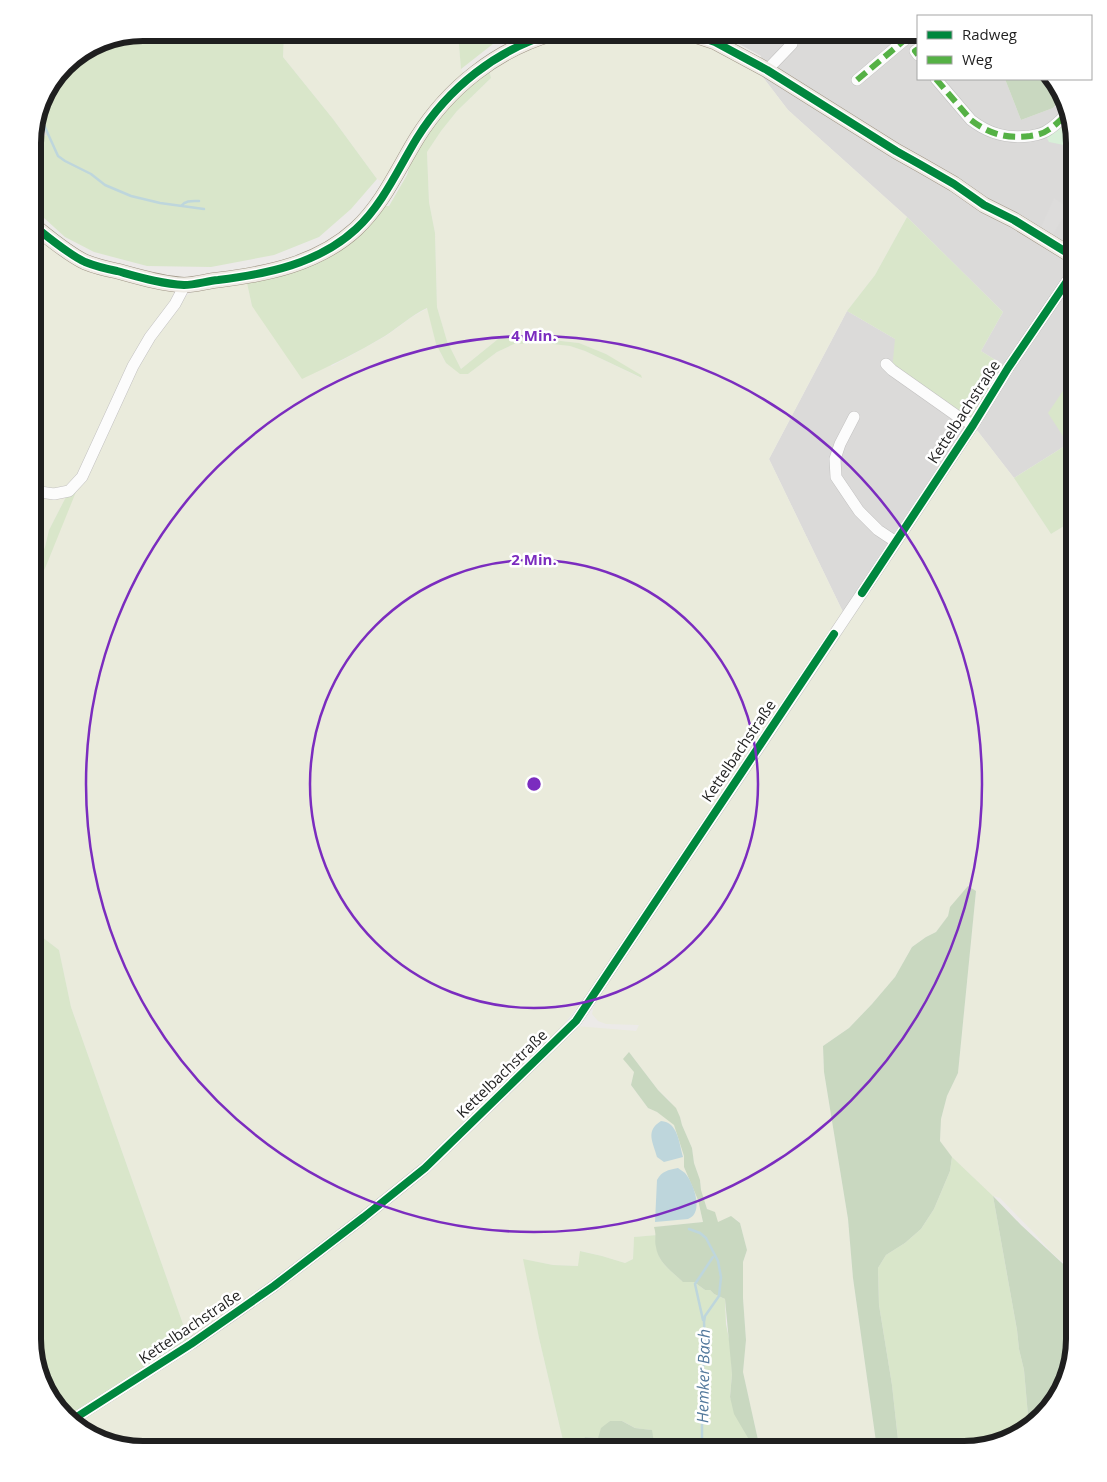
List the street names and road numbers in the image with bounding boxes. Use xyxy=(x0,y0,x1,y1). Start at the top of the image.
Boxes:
street label: Kettelbachstraße xyxy=(922,356,1004,467)
street label: Kettelbachstraße xyxy=(697,695,780,805)
street label: Kettelbachstraße xyxy=(452,1025,551,1122)
street label: Kettelbachstraße xyxy=(134,1285,244,1368)

